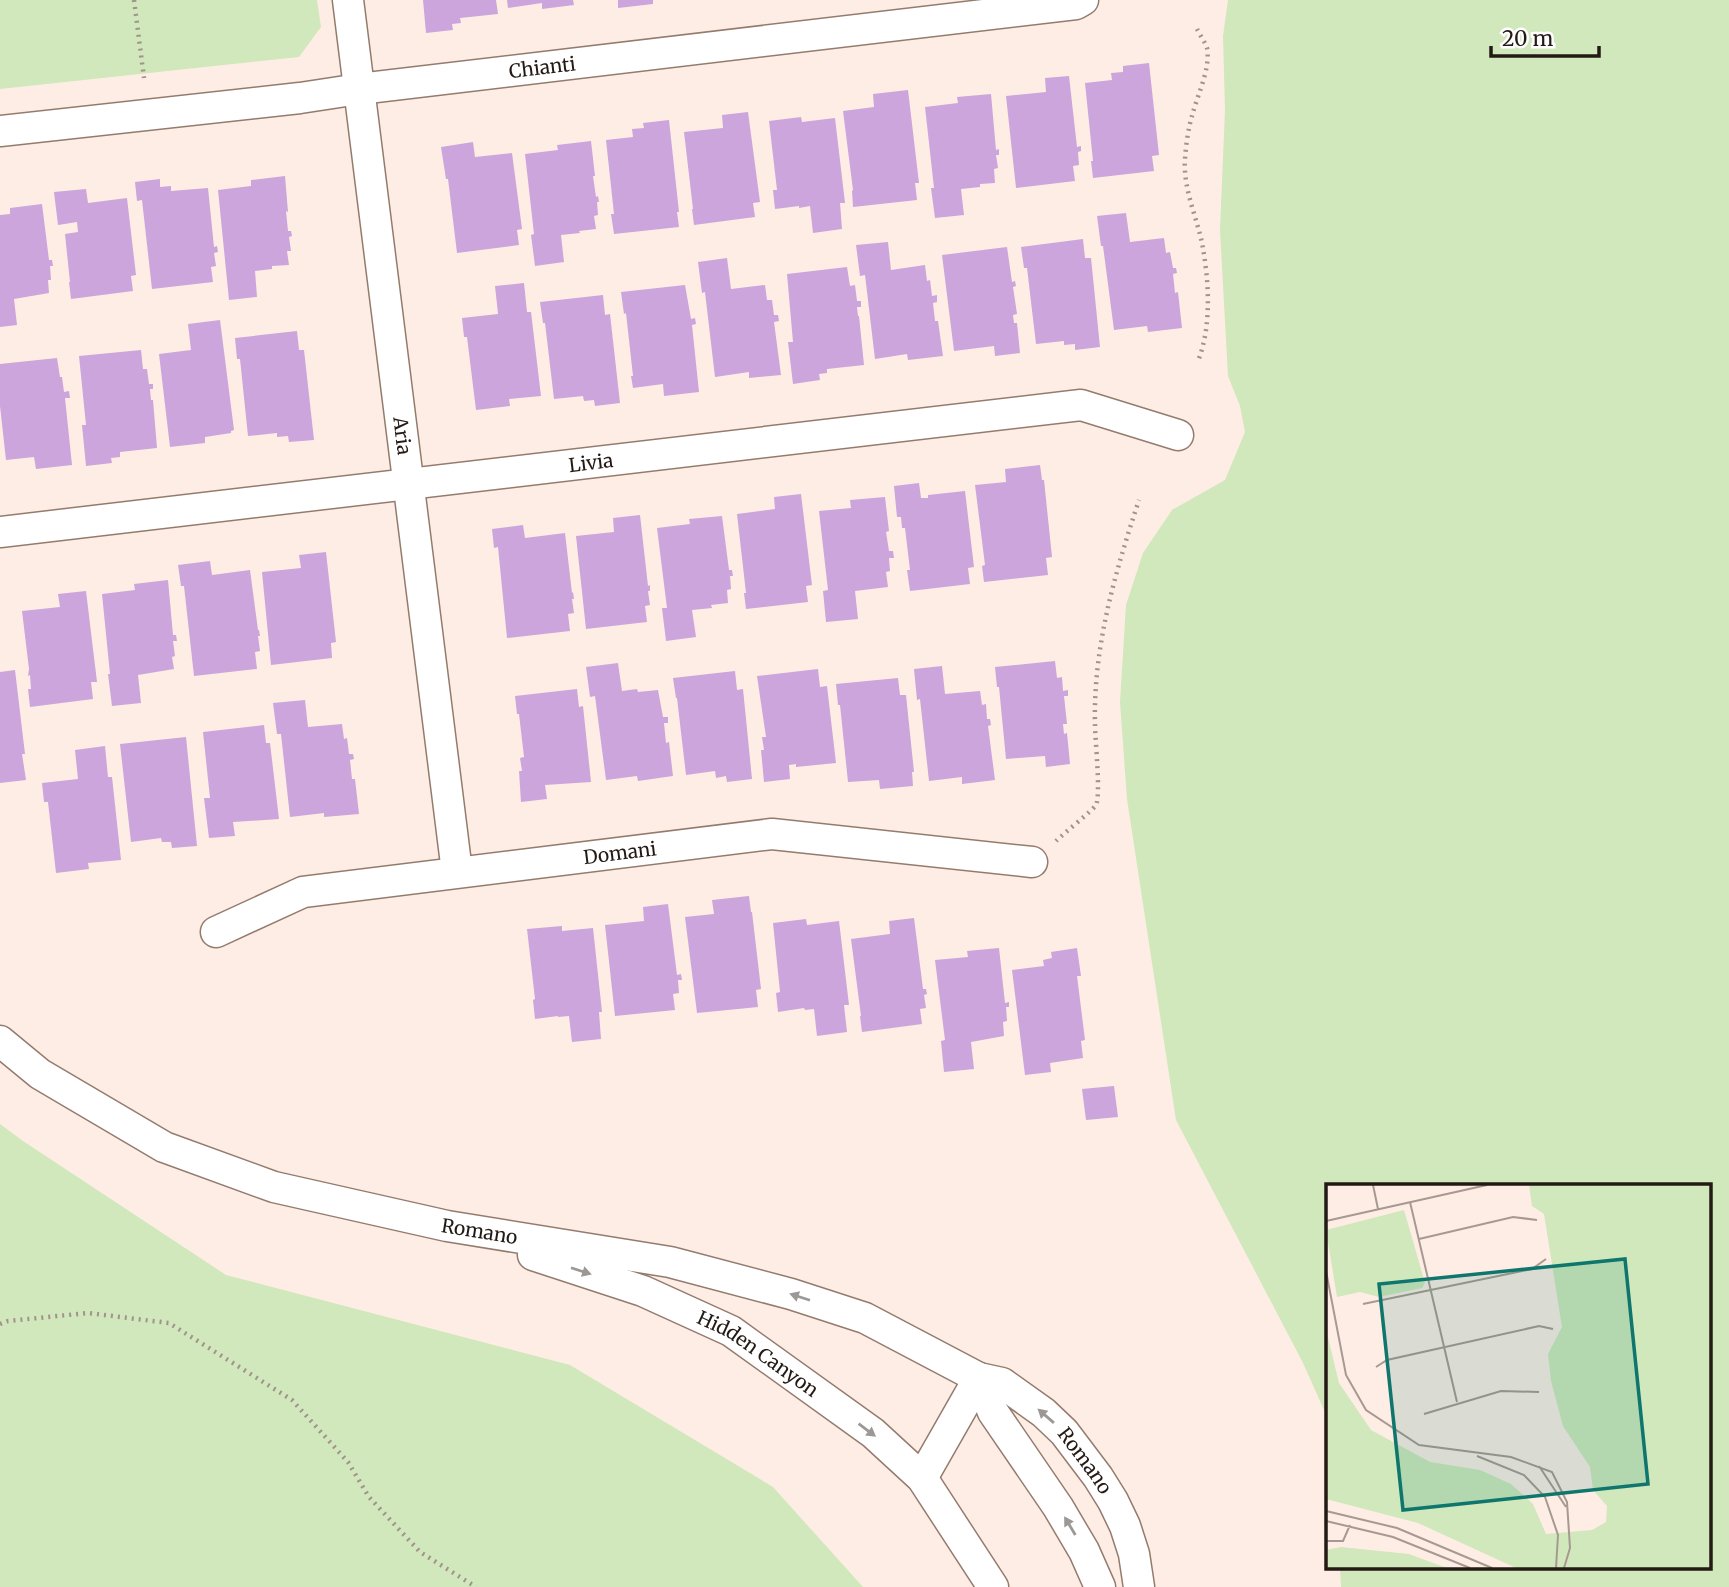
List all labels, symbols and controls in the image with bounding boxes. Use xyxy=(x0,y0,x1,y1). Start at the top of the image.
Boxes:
scale bar xyxy=(1491,14,1600,58)
text: 20 m xyxy=(1502,25,1554,52)
street label: Chianti xyxy=(507,51,577,83)
street label: Aria xyxy=(388,414,417,456)
street label: Livia xyxy=(567,448,615,477)
street label: Domani xyxy=(582,836,658,869)
inset map xyxy=(1326,1184,1712,1570)
street label: Romano xyxy=(440,1213,519,1249)
one-way arrow xyxy=(571,1266,592,1277)
one-way arrow xyxy=(789,1291,810,1302)
street label: Hidden Canyon xyxy=(693,1305,824,1402)
one-way arrow xyxy=(1037,1409,1054,1424)
one-way arrow xyxy=(858,1422,876,1436)
street label: Romano xyxy=(1053,1422,1117,1498)
one-way arrow xyxy=(1063,1517,1076,1536)

